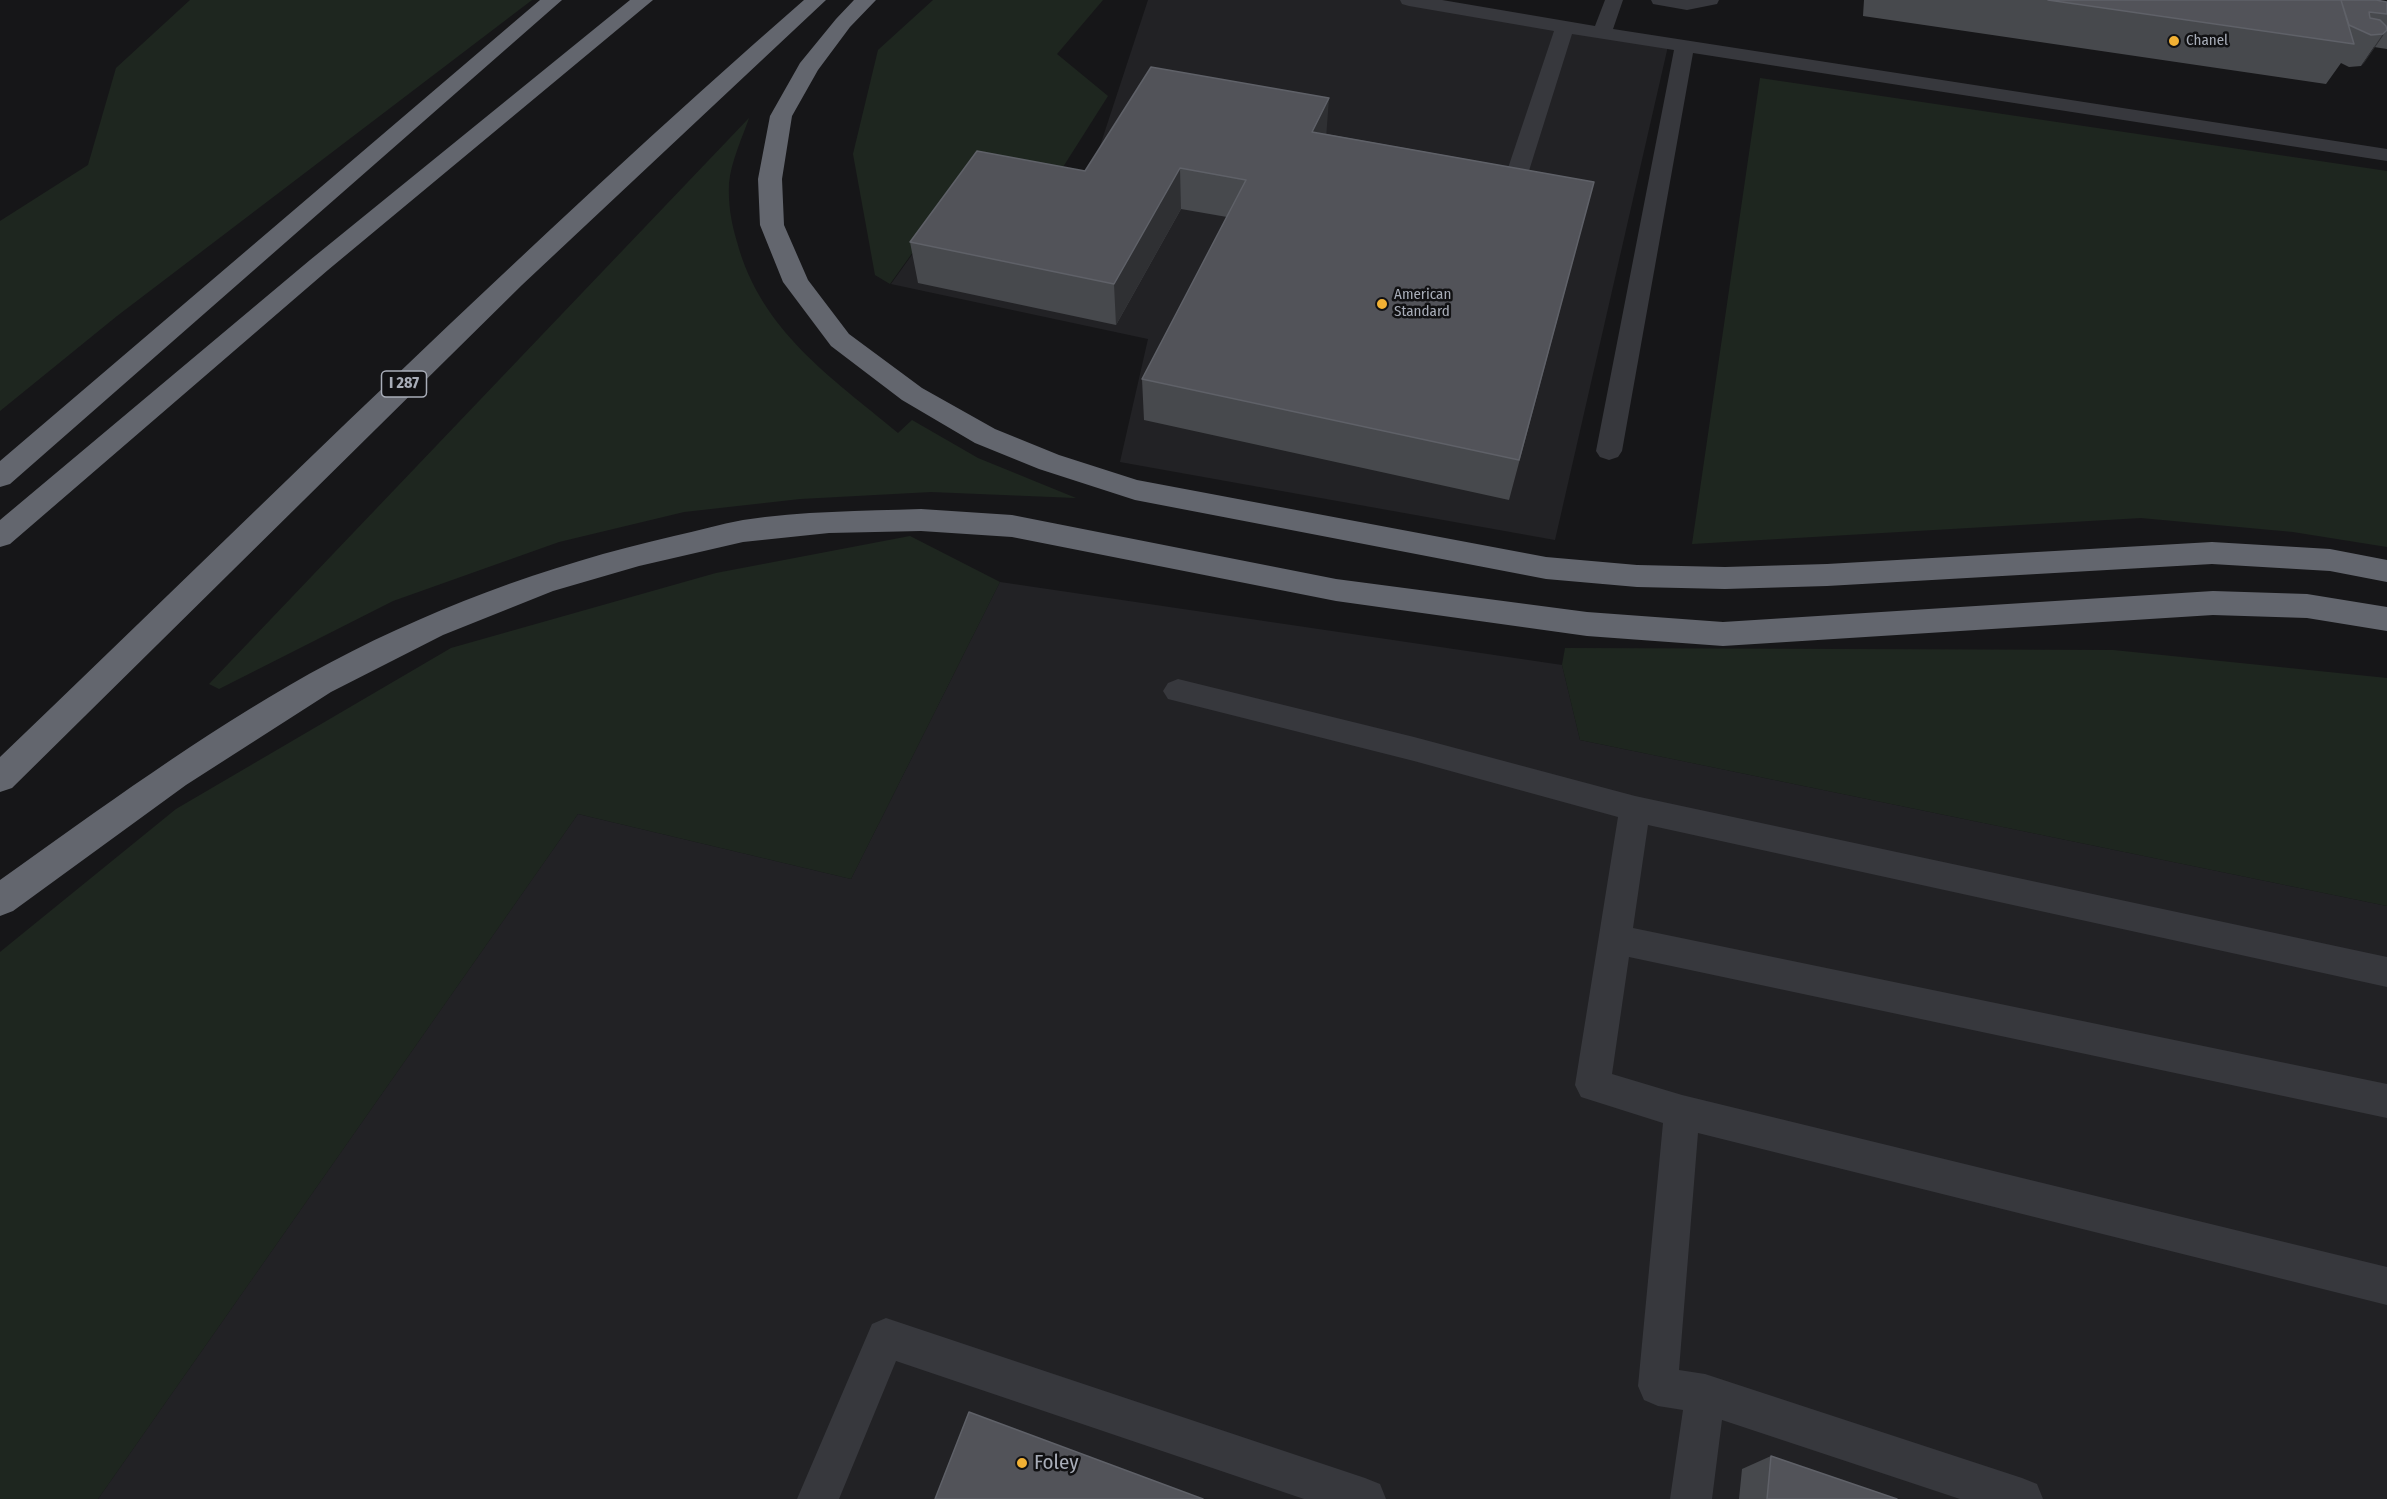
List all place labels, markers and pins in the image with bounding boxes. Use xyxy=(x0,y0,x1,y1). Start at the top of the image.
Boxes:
place label: Chanel xyxy=(2186,32,2228,50)
marker: Chanel xyxy=(2167,34,2181,48)
place label: American Standard xyxy=(1394,286,1451,321)
marker: American Standard xyxy=(1375,297,1389,311)
place label: Foley xyxy=(1034,1450,1079,1476)
marker: Foley xyxy=(1015,1456,1029,1470)

